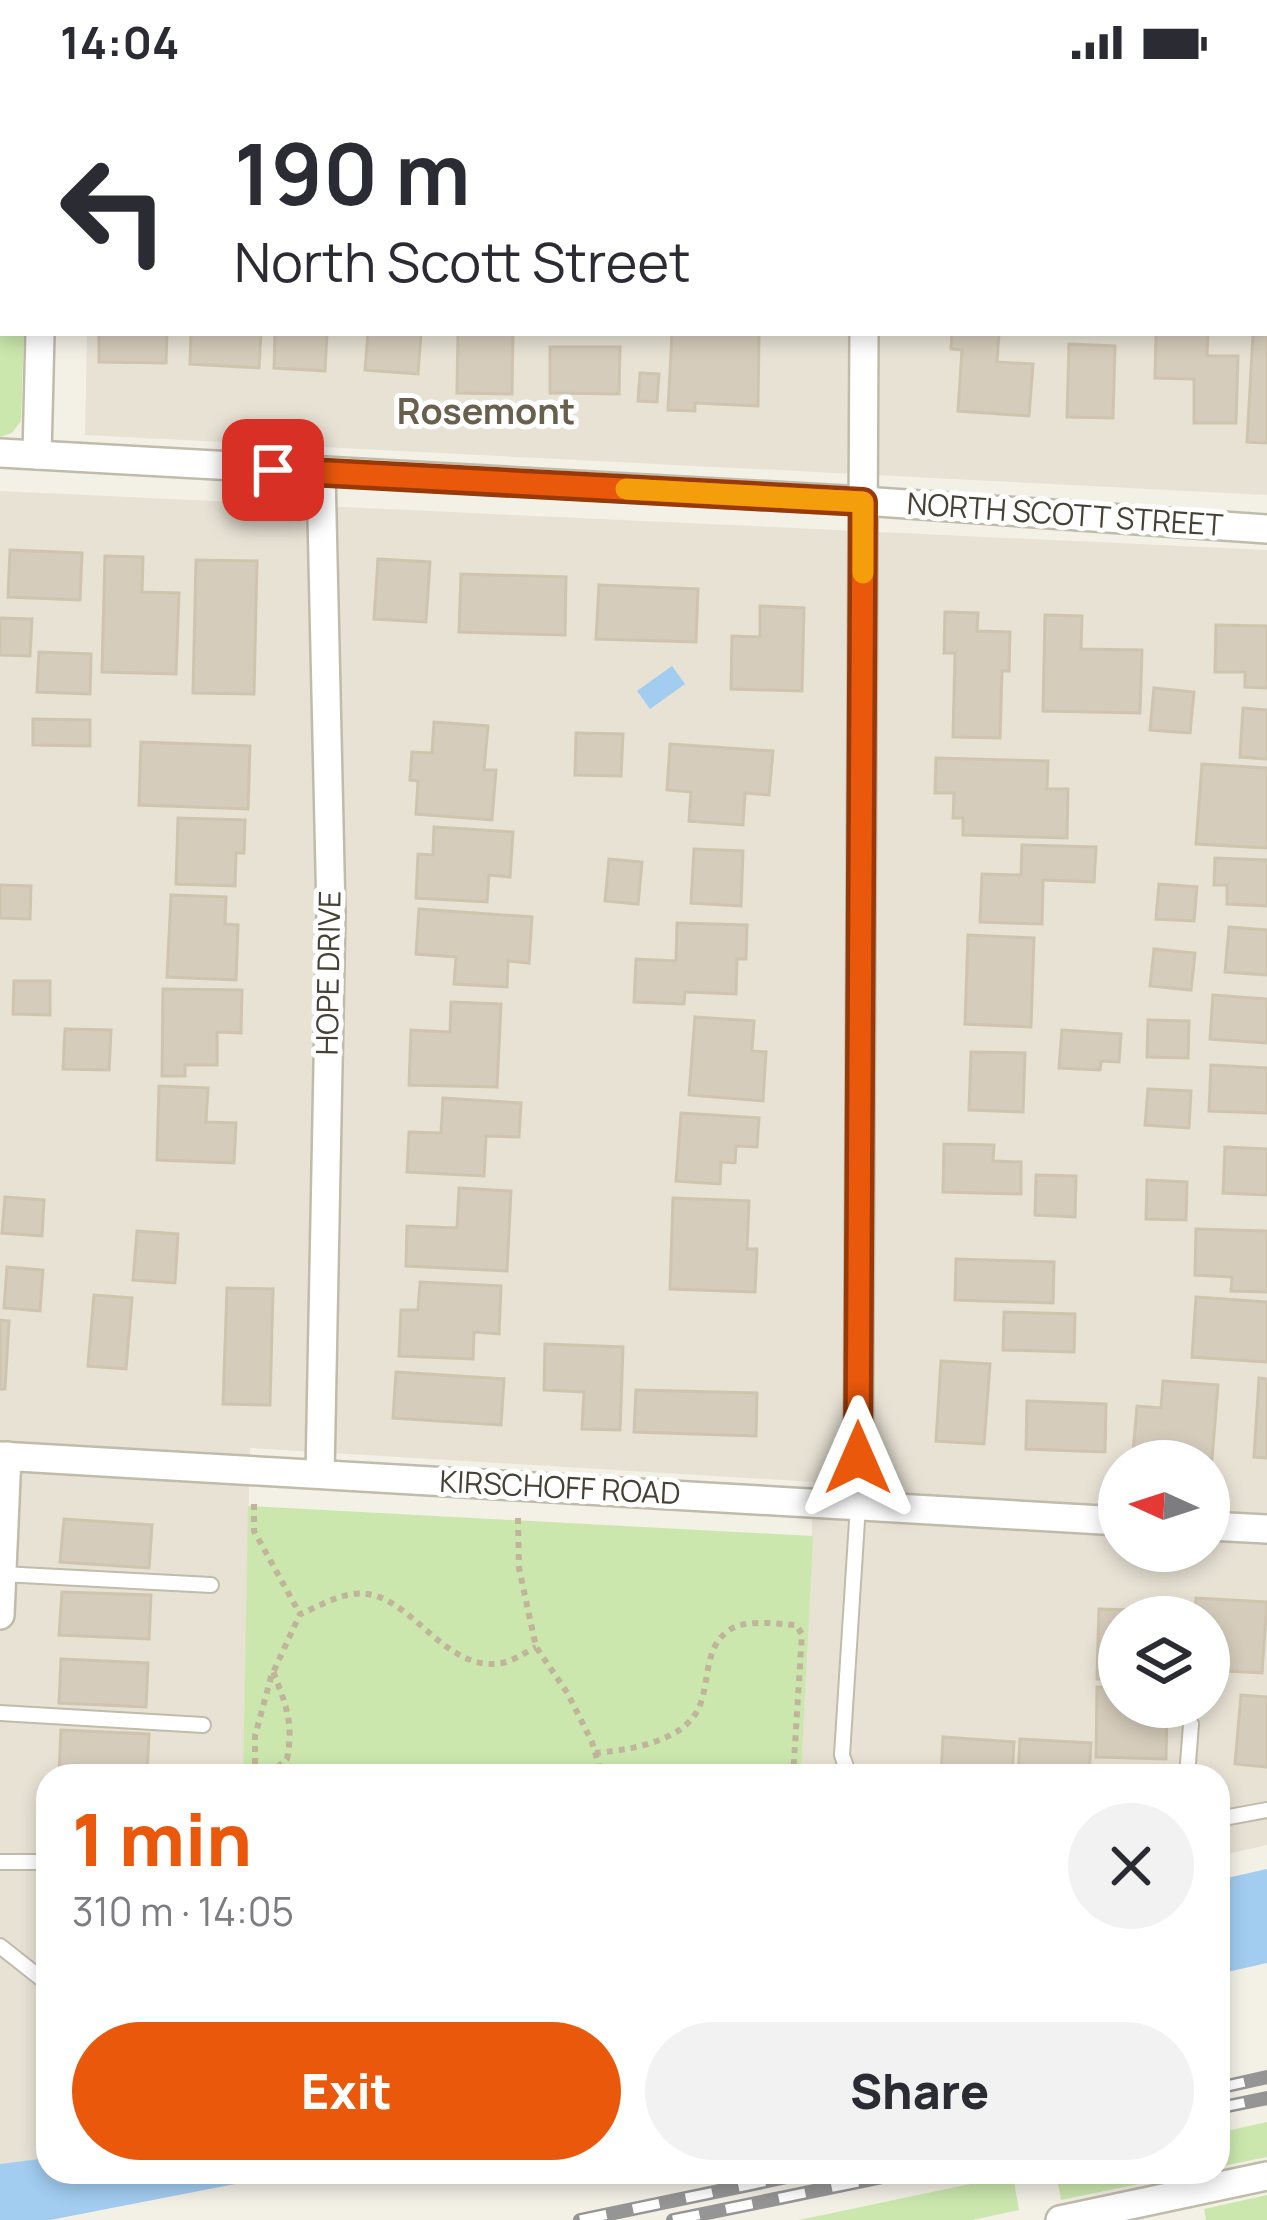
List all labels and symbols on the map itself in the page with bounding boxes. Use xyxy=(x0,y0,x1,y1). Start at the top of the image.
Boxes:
district label: Rosemont xyxy=(397,386,575,435)
pin xyxy=(222,419,324,521)
street label: NORTH SCOTT STREET xyxy=(906,482,1225,545)
street label: HOPE DRIVE xyxy=(306,890,349,1056)
position arrow xyxy=(795,1395,921,1521)
north arrow xyxy=(1098,1440,1230,1572)
street label: KIRSCHOFF ROAD xyxy=(439,1460,682,1513)

